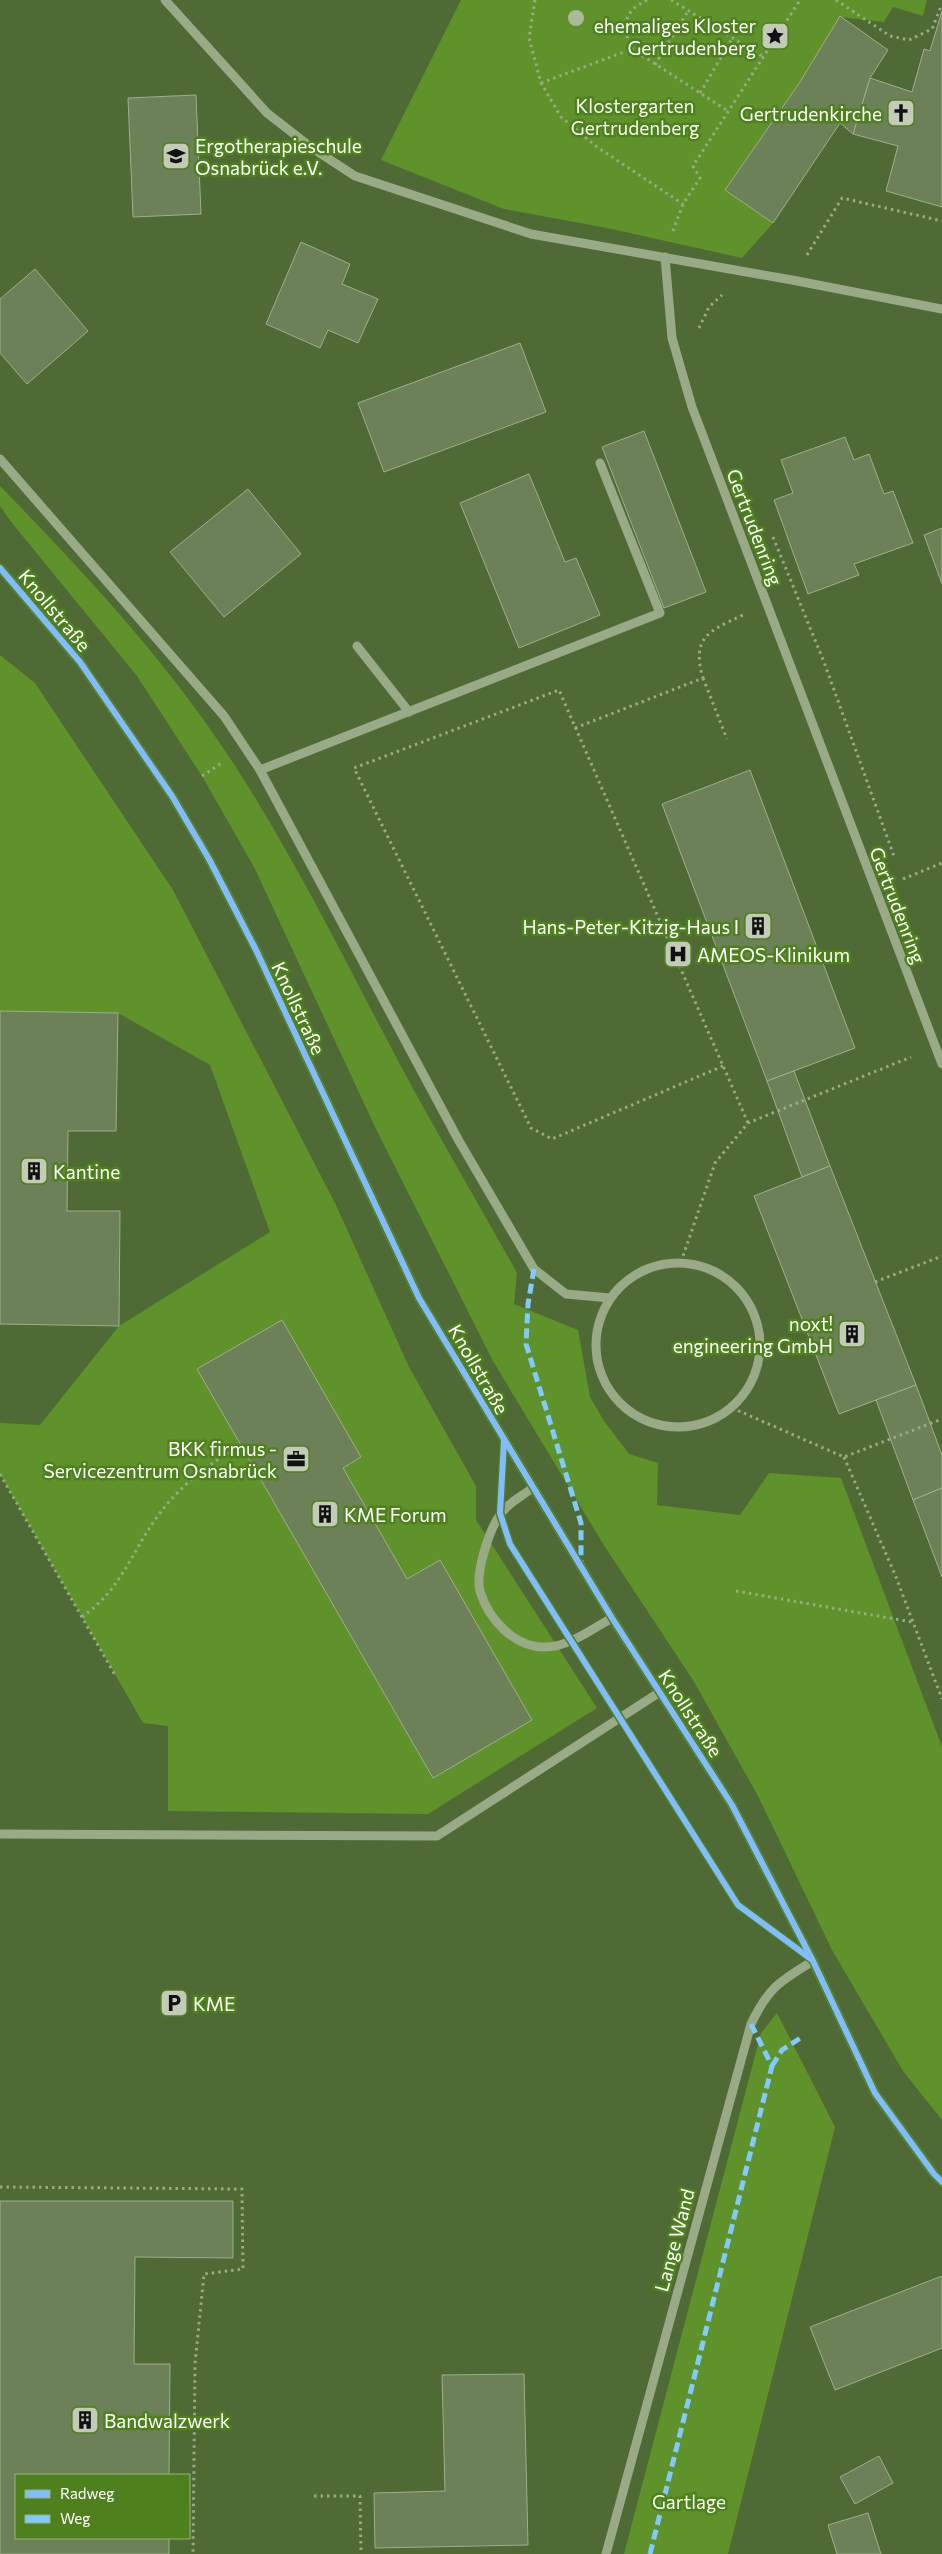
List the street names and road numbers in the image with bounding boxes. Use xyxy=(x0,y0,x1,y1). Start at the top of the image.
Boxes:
street label: Gertrudenring xyxy=(722,465,788,589)
street label: Knollstraße xyxy=(14,564,96,656)
street label: Gertrudenring xyxy=(865,843,931,967)
street label: Knollstraße xyxy=(267,958,331,1058)
street label: Knollstraße xyxy=(444,1320,514,1418)
street label: Knollstraße xyxy=(654,1665,728,1761)
street label: Lange Wand xyxy=(649,2186,699,2294)

